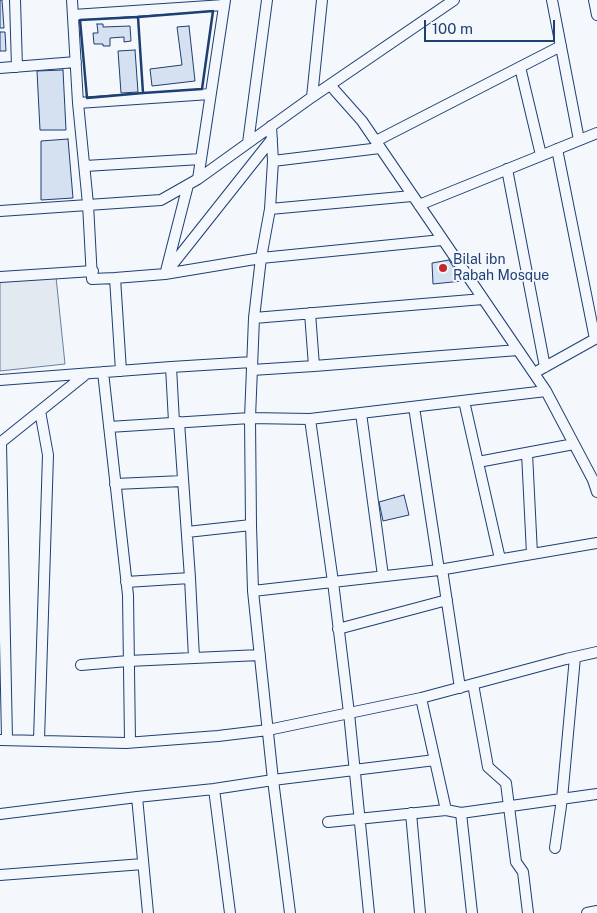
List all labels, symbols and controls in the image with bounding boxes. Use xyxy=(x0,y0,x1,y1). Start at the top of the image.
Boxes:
scale bar xyxy=(427,10,558,42)
text: 100 m xyxy=(432,20,473,37)
place label: Bilal ibn Rabah Mosque xyxy=(453,252,549,284)
marker: Bilal ibn Rabah Mosque xyxy=(437,262,449,274)

